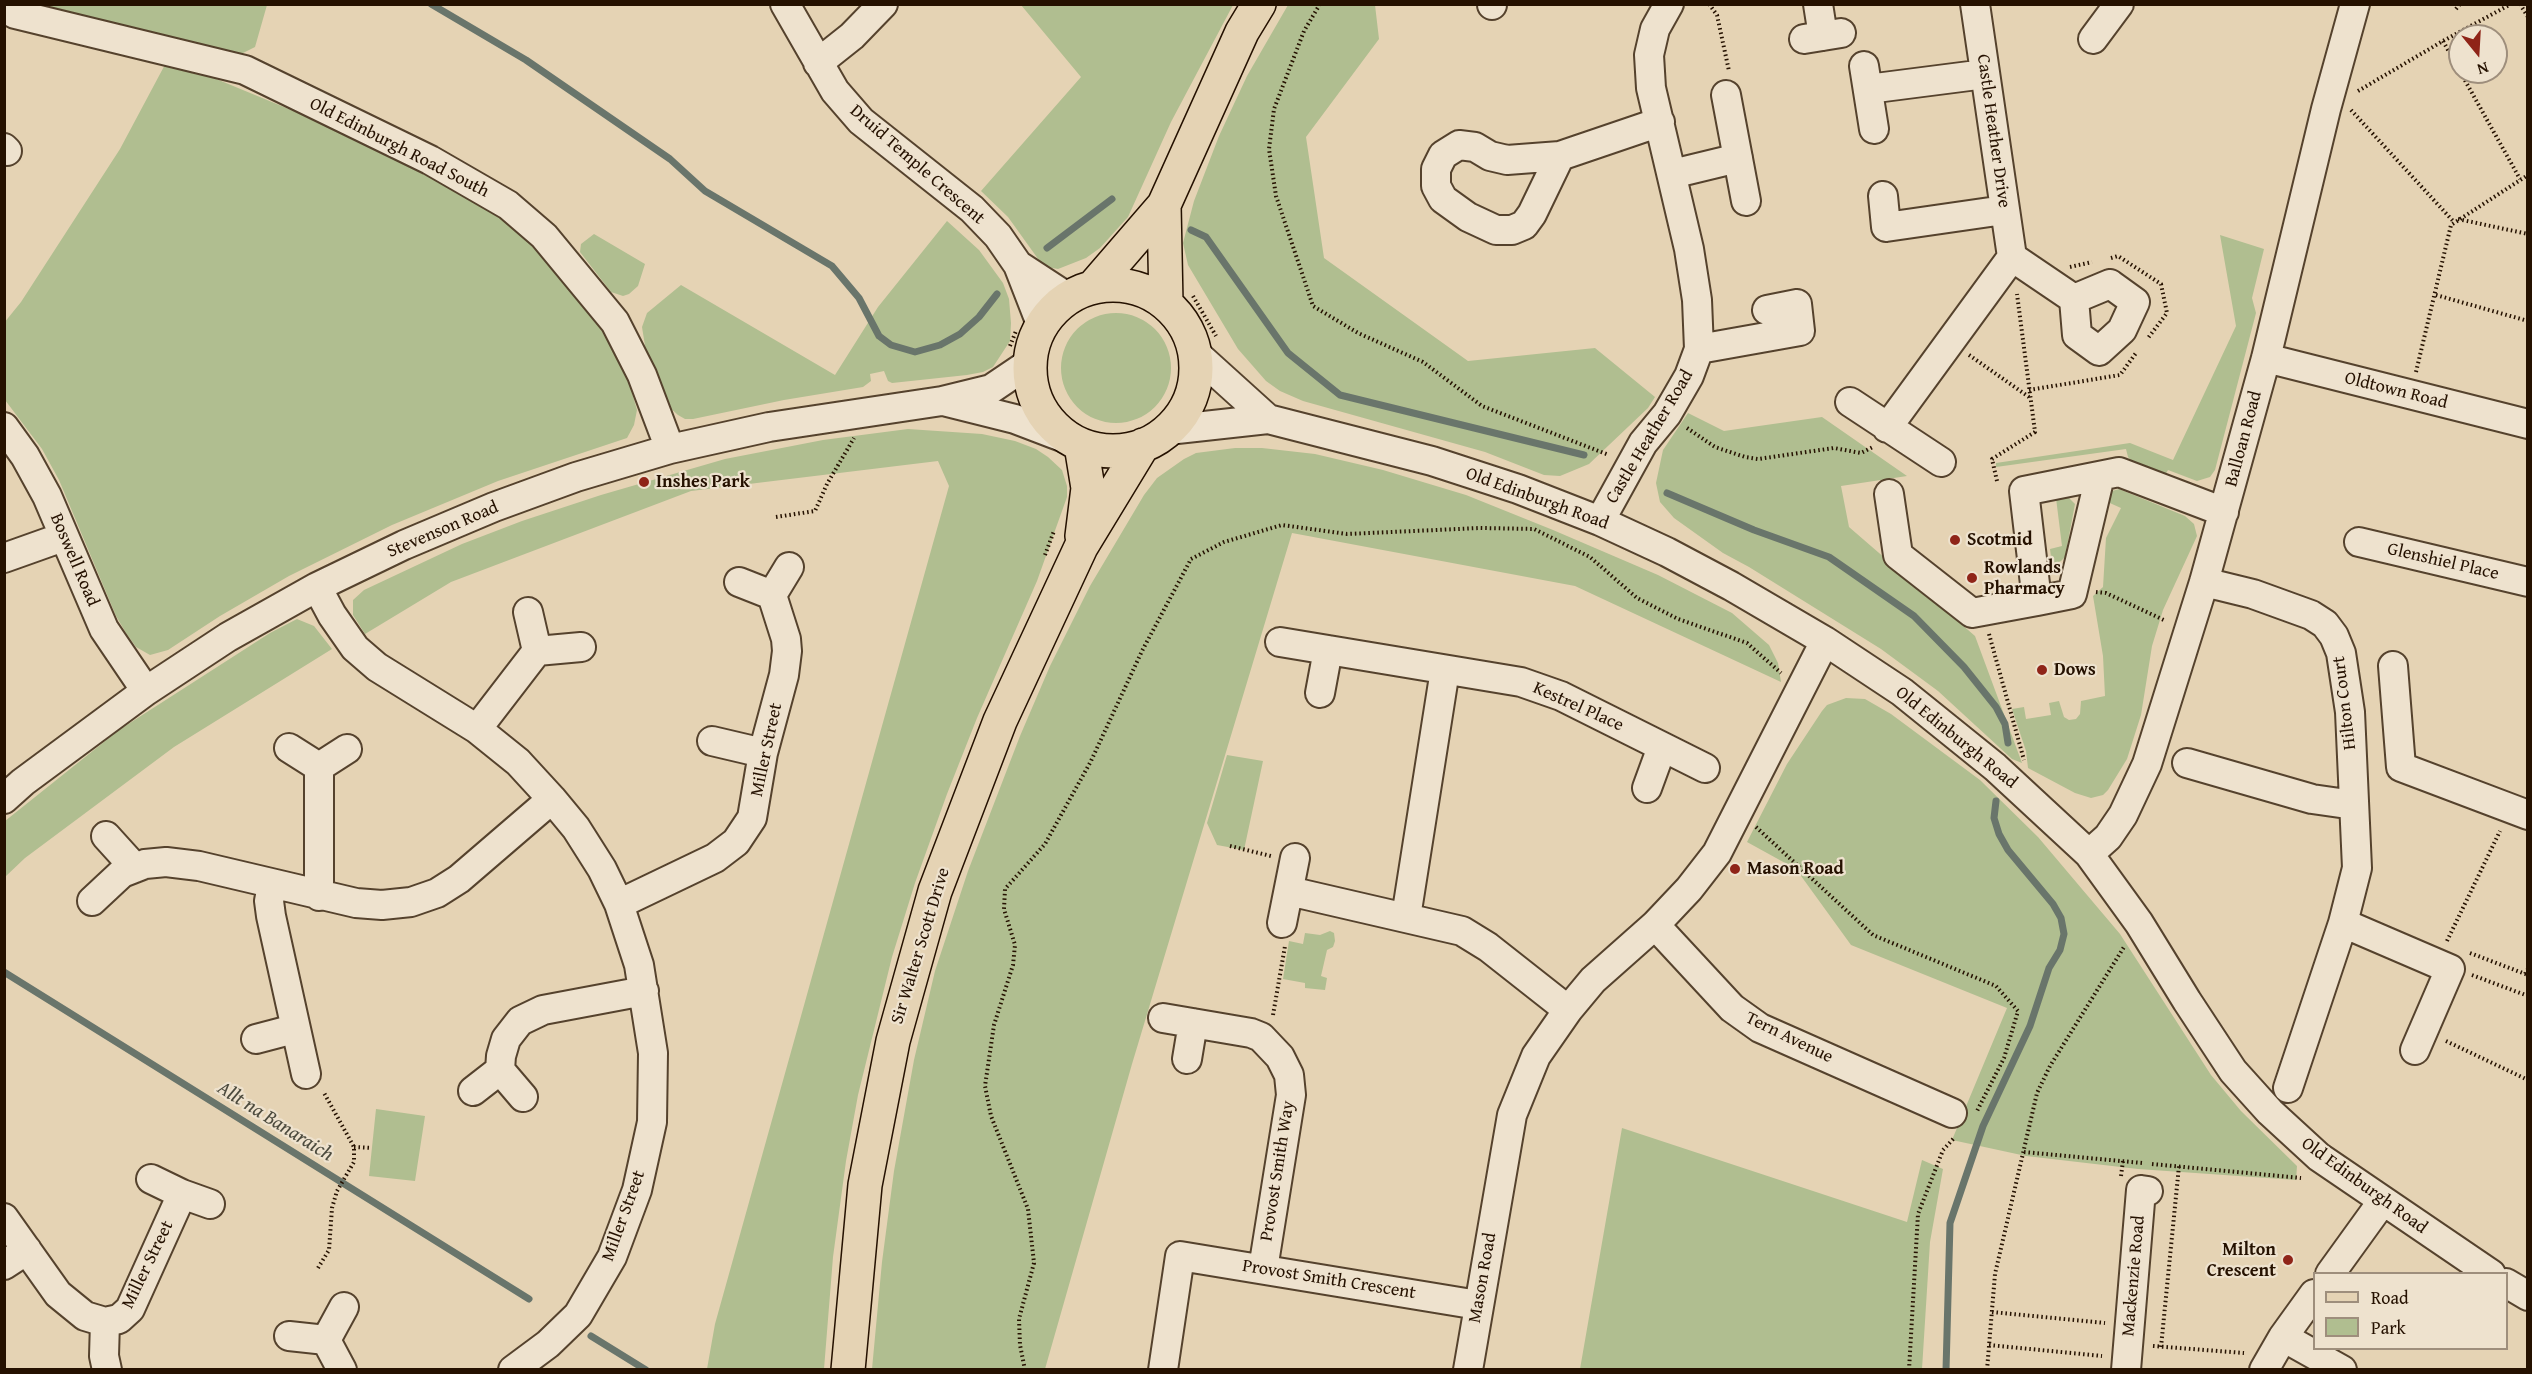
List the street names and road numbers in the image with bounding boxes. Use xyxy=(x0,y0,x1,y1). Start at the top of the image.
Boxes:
street label: Castle Heather Drive xyxy=(1972,53,2014,209)
street label: Old Edinburgh Road South xyxy=(306,93,492,203)
street label: Druid Temple Crescent xyxy=(845,100,989,230)
street label: Castle Heather Road xyxy=(1602,366,1698,508)
street label: Oldtown Road xyxy=(2342,368,2450,414)
street label: Balloan Road xyxy=(2221,389,2267,489)
street label: Old Edinburgh Road xyxy=(1463,463,1611,535)
street label: Stevenson Road xyxy=(384,497,502,563)
street label: Boswell Road xyxy=(45,510,103,610)
street label: Glenshiel Place xyxy=(2385,539,2501,585)
street label: Hilton Court xyxy=(2329,655,2361,751)
street label: Kestrel Place xyxy=(1529,677,1627,737)
street label: Old Edinburgh Road xyxy=(1891,682,2021,794)
street label: Miller Street xyxy=(747,701,787,799)
street label: Sir Walter Scott Drive xyxy=(887,865,955,1027)
street label: Tern Avenue xyxy=(1742,1008,1836,1068)
street label: Provost Smith Way xyxy=(1256,1099,1300,1243)
street label: Old Edinburgh Road xyxy=(2297,1133,2431,1239)
street label: Miller Street xyxy=(598,1168,650,1264)
street label: Mackenzie Road xyxy=(2118,1215,2150,1337)
street label: Miller Street xyxy=(117,1217,179,1313)
street label: Mason Road xyxy=(1464,1231,1502,1325)
street label: Provost Smith Crescent xyxy=(1241,1256,1417,1304)

